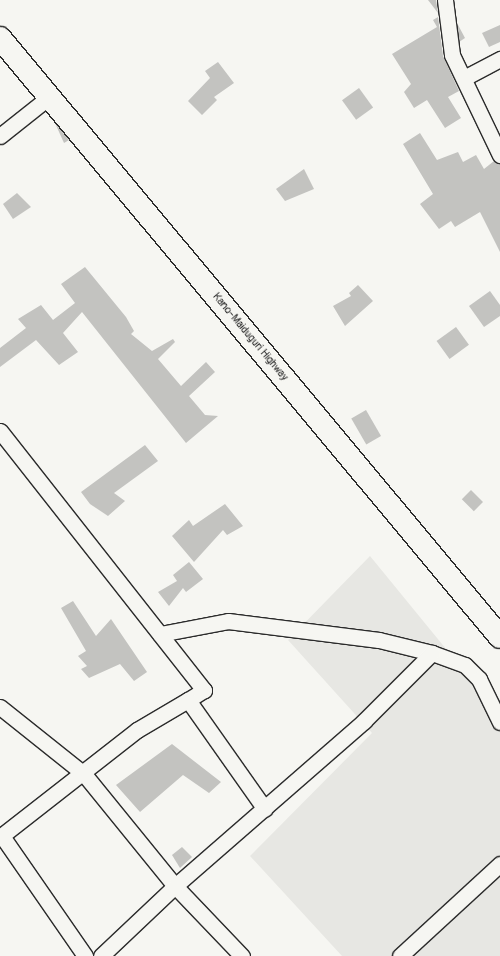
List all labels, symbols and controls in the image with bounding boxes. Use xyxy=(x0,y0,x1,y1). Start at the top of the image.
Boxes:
street label: Kano-Maiduguri Highway xyxy=(209,290,291,384)

